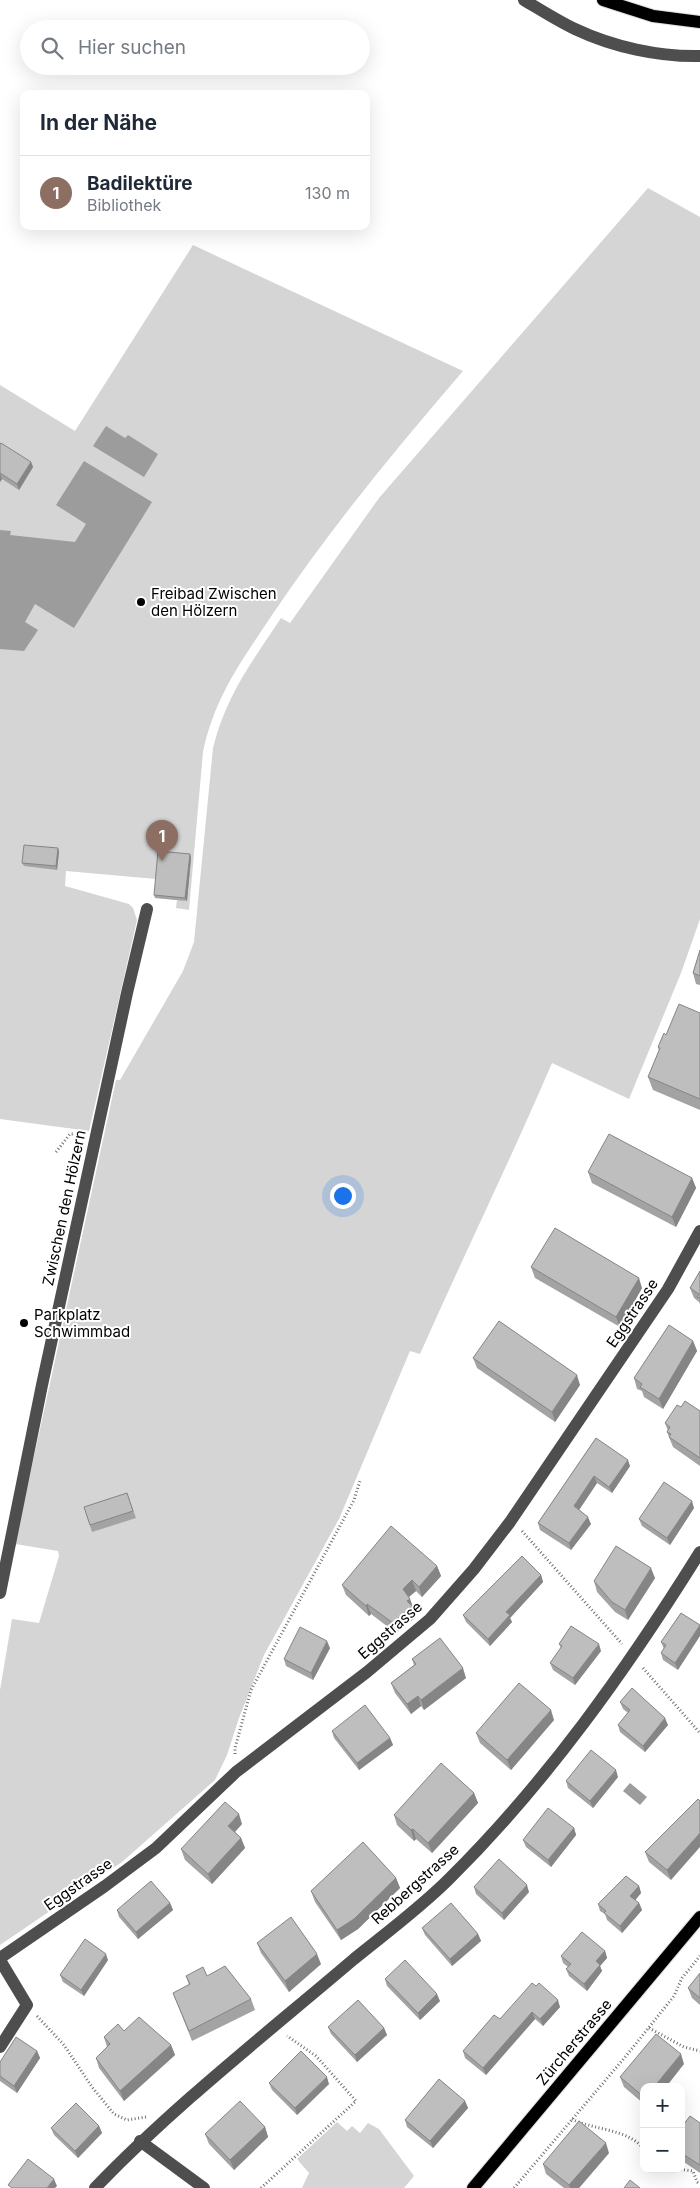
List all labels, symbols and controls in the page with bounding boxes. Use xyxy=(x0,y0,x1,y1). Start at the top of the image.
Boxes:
search box xyxy=(20,20,370,75)
icon: search xyxy=(38,34,66,62)
text: Hier suchen xyxy=(78,36,186,59)
text: In der Nähe xyxy=(40,110,157,135)
text: Badilektüre xyxy=(87,172,193,195)
text: 1 xyxy=(53,183,59,203)
text: 130 m xyxy=(305,183,350,203)
text: Bibliothek xyxy=(87,195,161,215)
place label: Freibad Zwischen den Hölzern xyxy=(151,584,277,620)
marker: Freibad Zwischen den Hölzern xyxy=(135,596,147,608)
pin: 1 xyxy=(146,820,178,861)
street label: Zwischen den Hölzern xyxy=(38,1128,90,1288)
your location xyxy=(330,1183,356,1209)
street label: Eggstrasse xyxy=(602,1275,662,1351)
place label: Parkplatz Schwimmbad xyxy=(34,1305,130,1341)
marker: Parkplatz Schwimmbad xyxy=(18,1317,30,1329)
street label: Eggstrasse xyxy=(354,1597,426,1663)
street label: Rebbergstrasse xyxy=(367,1840,463,1928)
street label: Eggstrasse xyxy=(40,1854,116,1914)
street label: Zürcherstrasse xyxy=(532,1995,616,2089)
map controls xyxy=(640,2083,685,2173)
button: + xyxy=(640,2083,685,2128)
button: − xyxy=(640,2128,685,2173)

